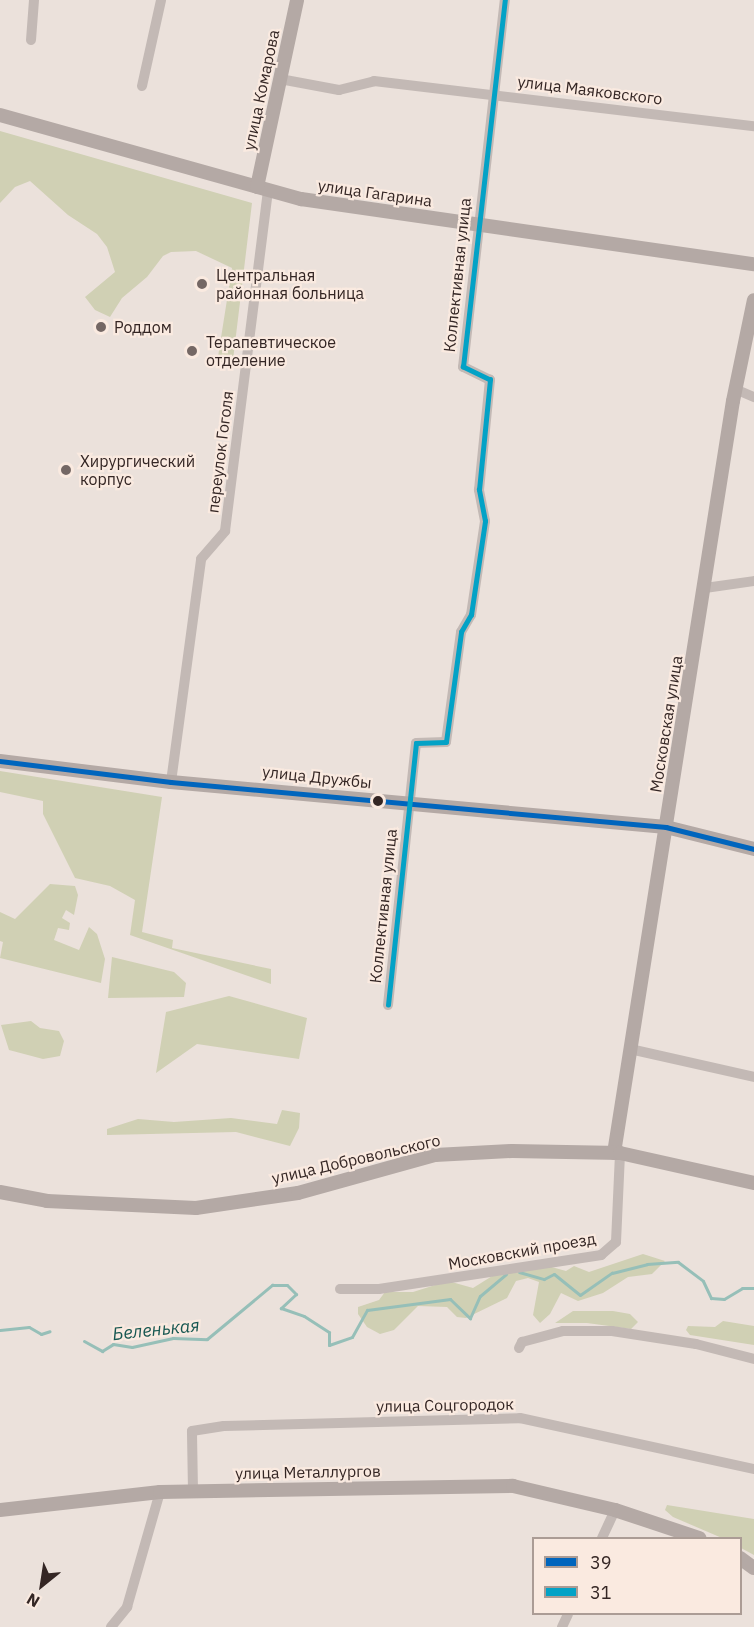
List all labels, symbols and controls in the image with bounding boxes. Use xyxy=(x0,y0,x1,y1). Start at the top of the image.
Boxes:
street label: улица Комарова xyxy=(239,28,283,152)
street label: улица Маяковского xyxy=(516,72,664,108)
street label: улица Гагарина xyxy=(317,175,433,211)
street label: Коллективная улица xyxy=(439,197,475,353)
place label: Центральная районная больница xyxy=(216,265,364,303)
marker: Центральная районная больница xyxy=(193,275,211,293)
place label: Роддом xyxy=(114,317,172,337)
marker: Роддом xyxy=(92,318,110,336)
place label: Терапевтическое отделение xyxy=(206,332,336,370)
marker: Терапевтическое отделение xyxy=(183,342,201,360)
street label: переулок Гоголя xyxy=(203,390,237,514)
place label: Хирургический корпус xyxy=(80,451,195,489)
marker: Хирургический корпус xyxy=(57,461,75,479)
street label: Московская улица xyxy=(646,654,686,794)
street label: улица Дружбы xyxy=(261,762,373,792)
unlabelled marker xyxy=(372,795,384,807)
street label: Коллективная улица xyxy=(365,828,401,984)
street label: улица Добровольского xyxy=(270,1130,442,1188)
street label: Московский проезд xyxy=(447,1229,597,1273)
water label: Беленькая xyxy=(111,1315,201,1345)
street label: улица Соцгородок xyxy=(376,1394,514,1416)
street label: улица Металлургов xyxy=(235,1461,381,1483)
legend xyxy=(532,1537,742,1615)
text: 39 xyxy=(590,1551,612,1574)
north arrow xyxy=(12,1555,72,1615)
text: 31 xyxy=(590,1581,612,1604)
text: N xyxy=(23,1589,43,1612)

